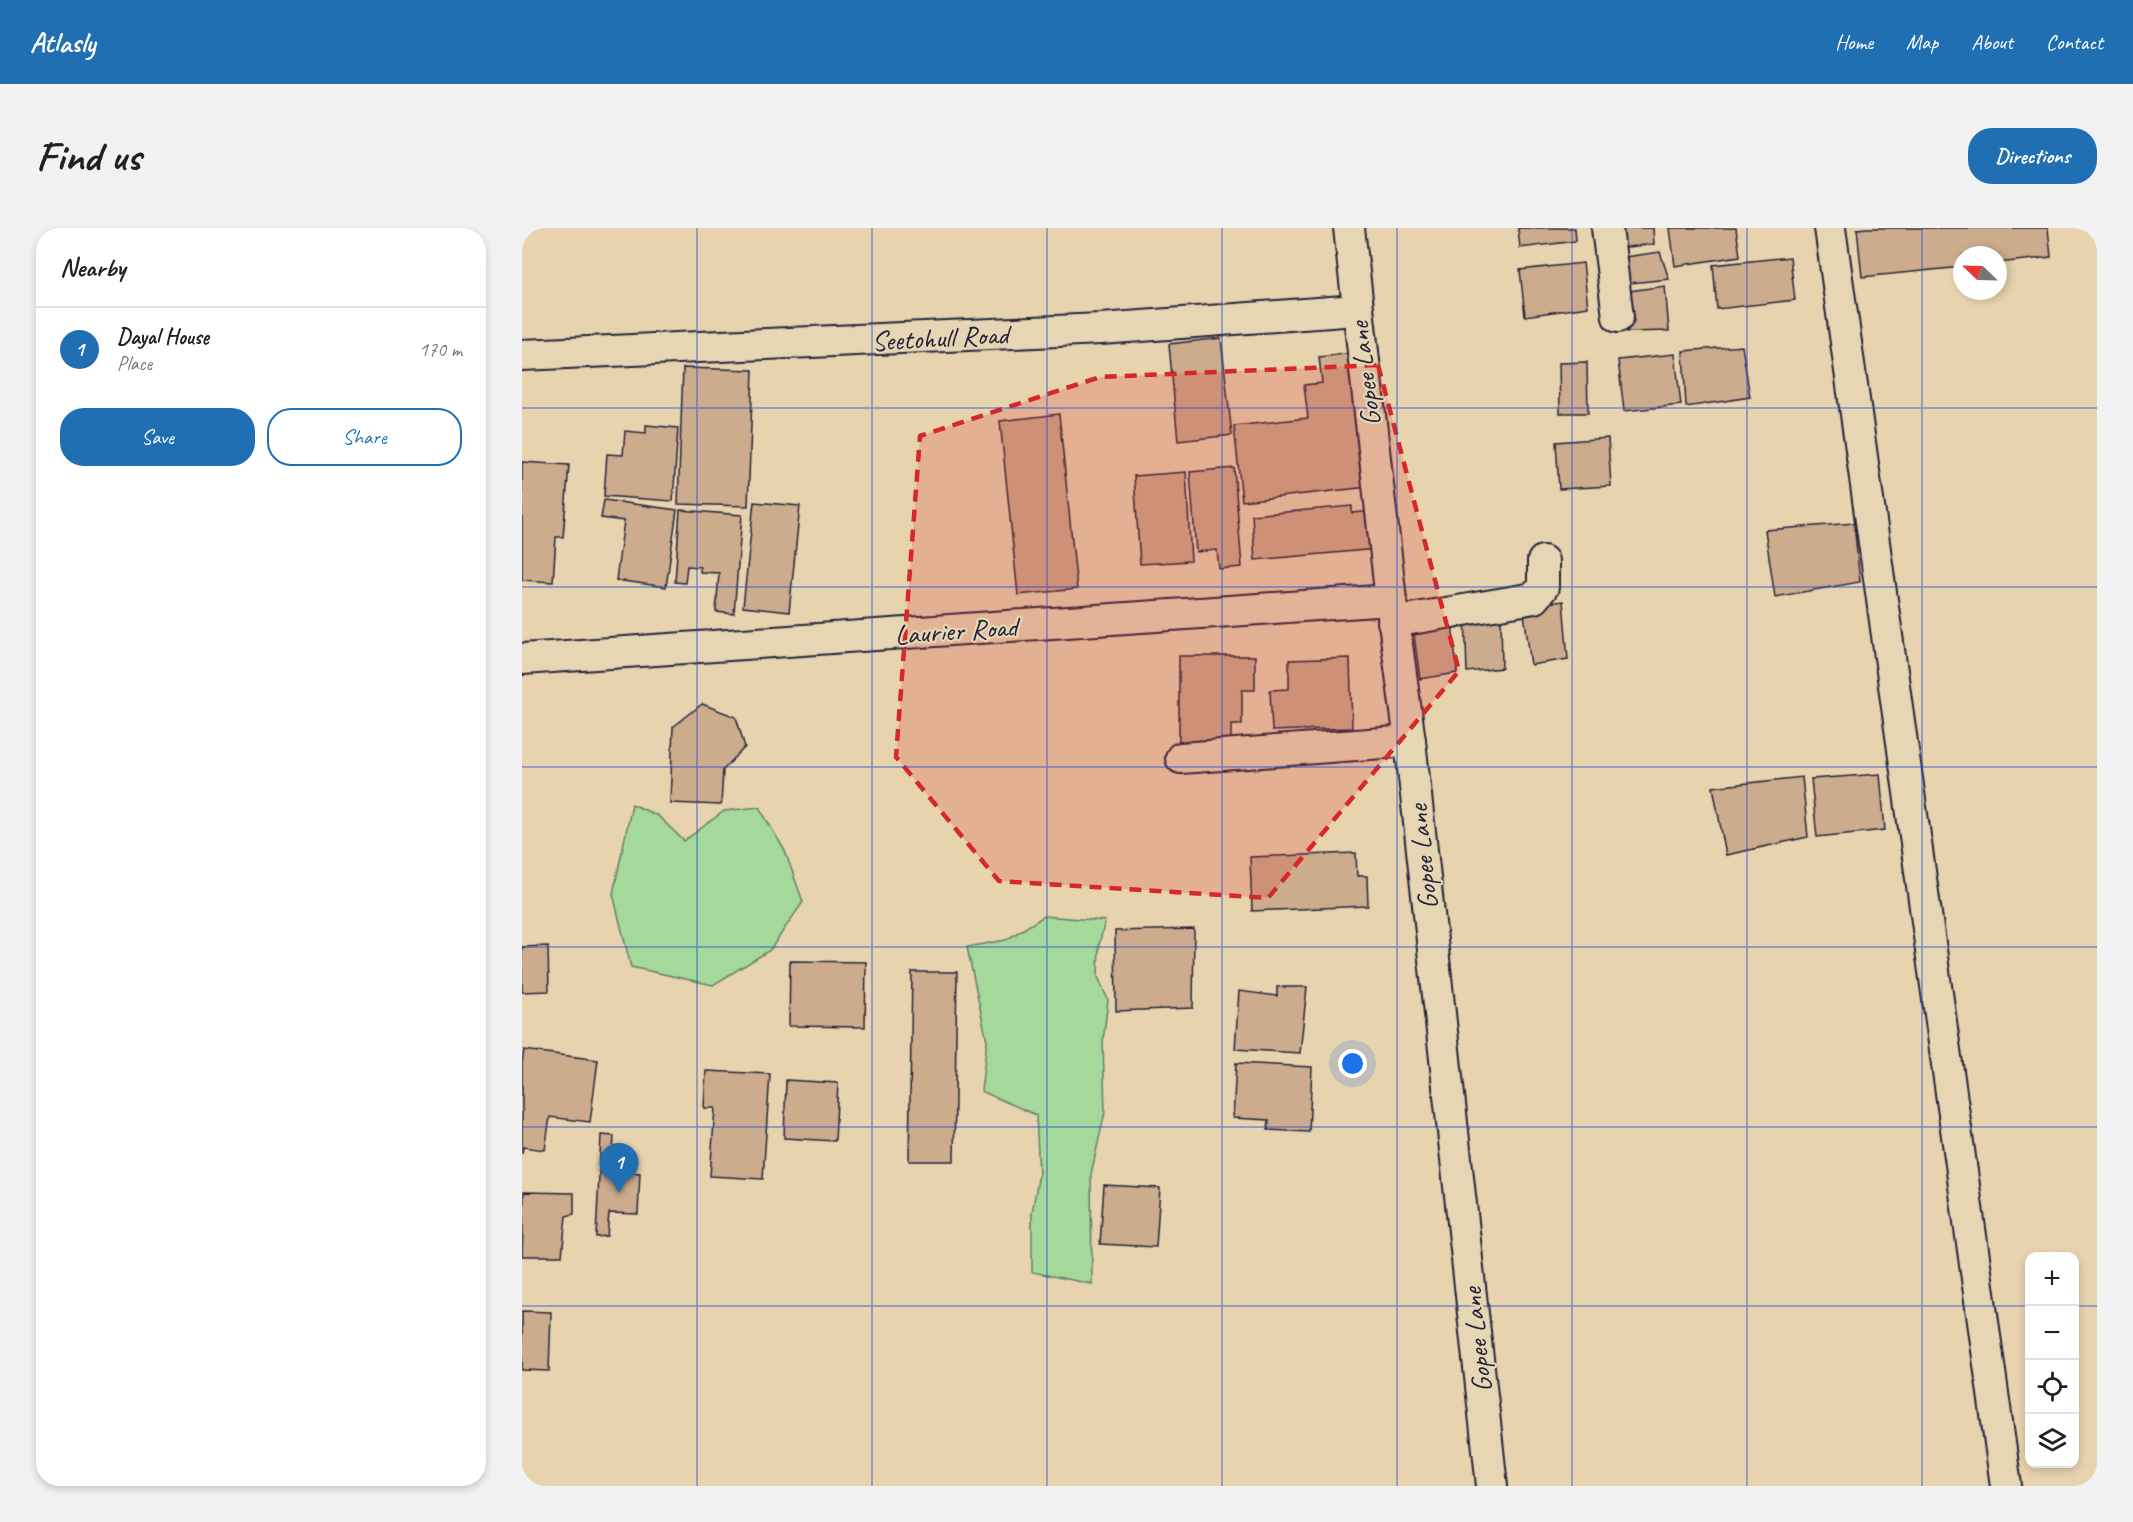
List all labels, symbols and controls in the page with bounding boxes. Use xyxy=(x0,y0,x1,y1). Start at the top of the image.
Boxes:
text: Atlasly xyxy=(30,25,95,60)
text: Home xyxy=(1835,29,1873,55)
text: Map xyxy=(1906,29,1938,55)
text: About xyxy=(1971,29,2013,55)
text: Contact xyxy=(2046,29,2103,55)
button: Directions xyxy=(1968,128,2097,184)
text: Find us xyxy=(36,130,141,183)
north arrow xyxy=(1953,246,2007,300)
text: Nearby xyxy=(60,251,125,284)
street label: Seetohull Road xyxy=(871,316,1013,359)
street label: Gopee Lane xyxy=(1341,318,1388,428)
text: Dayal House xyxy=(117,323,209,351)
text: 1 xyxy=(75,337,84,362)
text: 170 m xyxy=(419,337,462,362)
text: Place xyxy=(117,351,152,376)
button: Save xyxy=(60,408,255,466)
button: Share xyxy=(267,408,462,466)
street label: Laurier Road xyxy=(894,608,1023,652)
street label: Gopee Lane xyxy=(1399,801,1445,911)
your location xyxy=(1338,1049,1367,1078)
pin: 1 xyxy=(600,1144,638,1193)
map controls xyxy=(2025,1252,2079,1468)
button: + xyxy=(2025,1252,2079,1306)
street label: Gopee Lane xyxy=(1453,1284,1499,1394)
button: − xyxy=(2025,1306,2079,1360)
button: locate xyxy=(2025,1360,2079,1414)
button: layers xyxy=(2025,1414,2079,1468)

